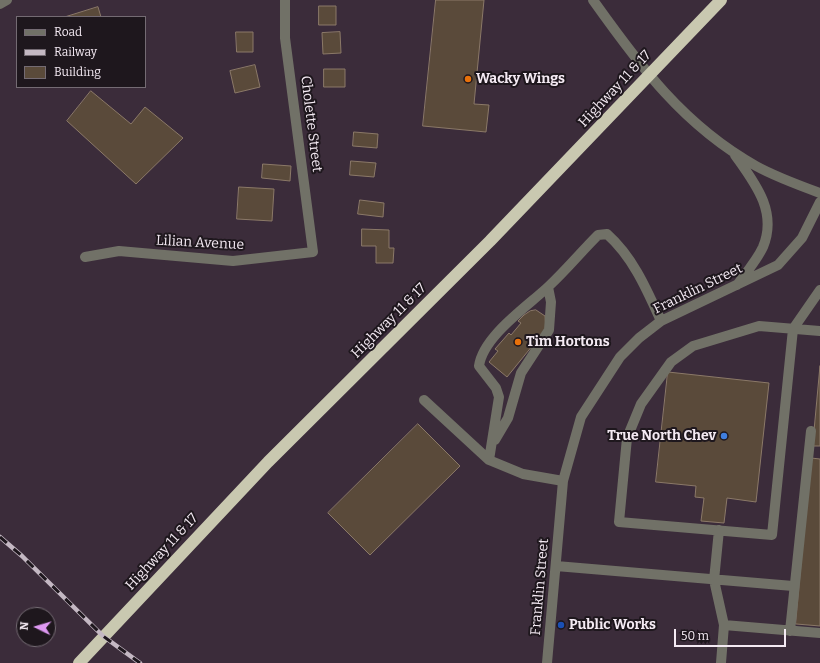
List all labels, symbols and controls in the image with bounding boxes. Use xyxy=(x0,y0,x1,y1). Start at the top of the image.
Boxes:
legend xyxy=(16,16,146,88)
text: Road xyxy=(54,25,82,39)
text: Railway xyxy=(54,45,97,59)
street label: Highway 11 & 17 xyxy=(575,47,655,131)
text: Building xyxy=(54,65,101,79)
place label: Wacky Wings xyxy=(476,71,565,87)
marker: Wacky Wings xyxy=(463,74,473,84)
street label: Cholette Street xyxy=(297,75,325,173)
street label: Lilian Avenue xyxy=(156,232,244,254)
street label: Franklin Street xyxy=(651,260,745,318)
street label: Highway 11 & 17 xyxy=(348,280,430,362)
place label: Tim Hortons xyxy=(526,334,610,350)
marker: Tim Hortons xyxy=(513,337,523,347)
place label: True North Chev xyxy=(607,428,716,444)
marker: True North Chev xyxy=(719,431,729,441)
street label: Highway 11 & 17 xyxy=(122,510,202,594)
street label: Franklin Street xyxy=(527,538,553,636)
north arrow xyxy=(16,607,56,647)
place label: Public Works xyxy=(569,617,656,633)
marker: Public Works xyxy=(556,620,566,630)
text: N xyxy=(18,621,31,631)
scale bar xyxy=(676,621,788,647)
text: 50 m xyxy=(681,629,709,643)

